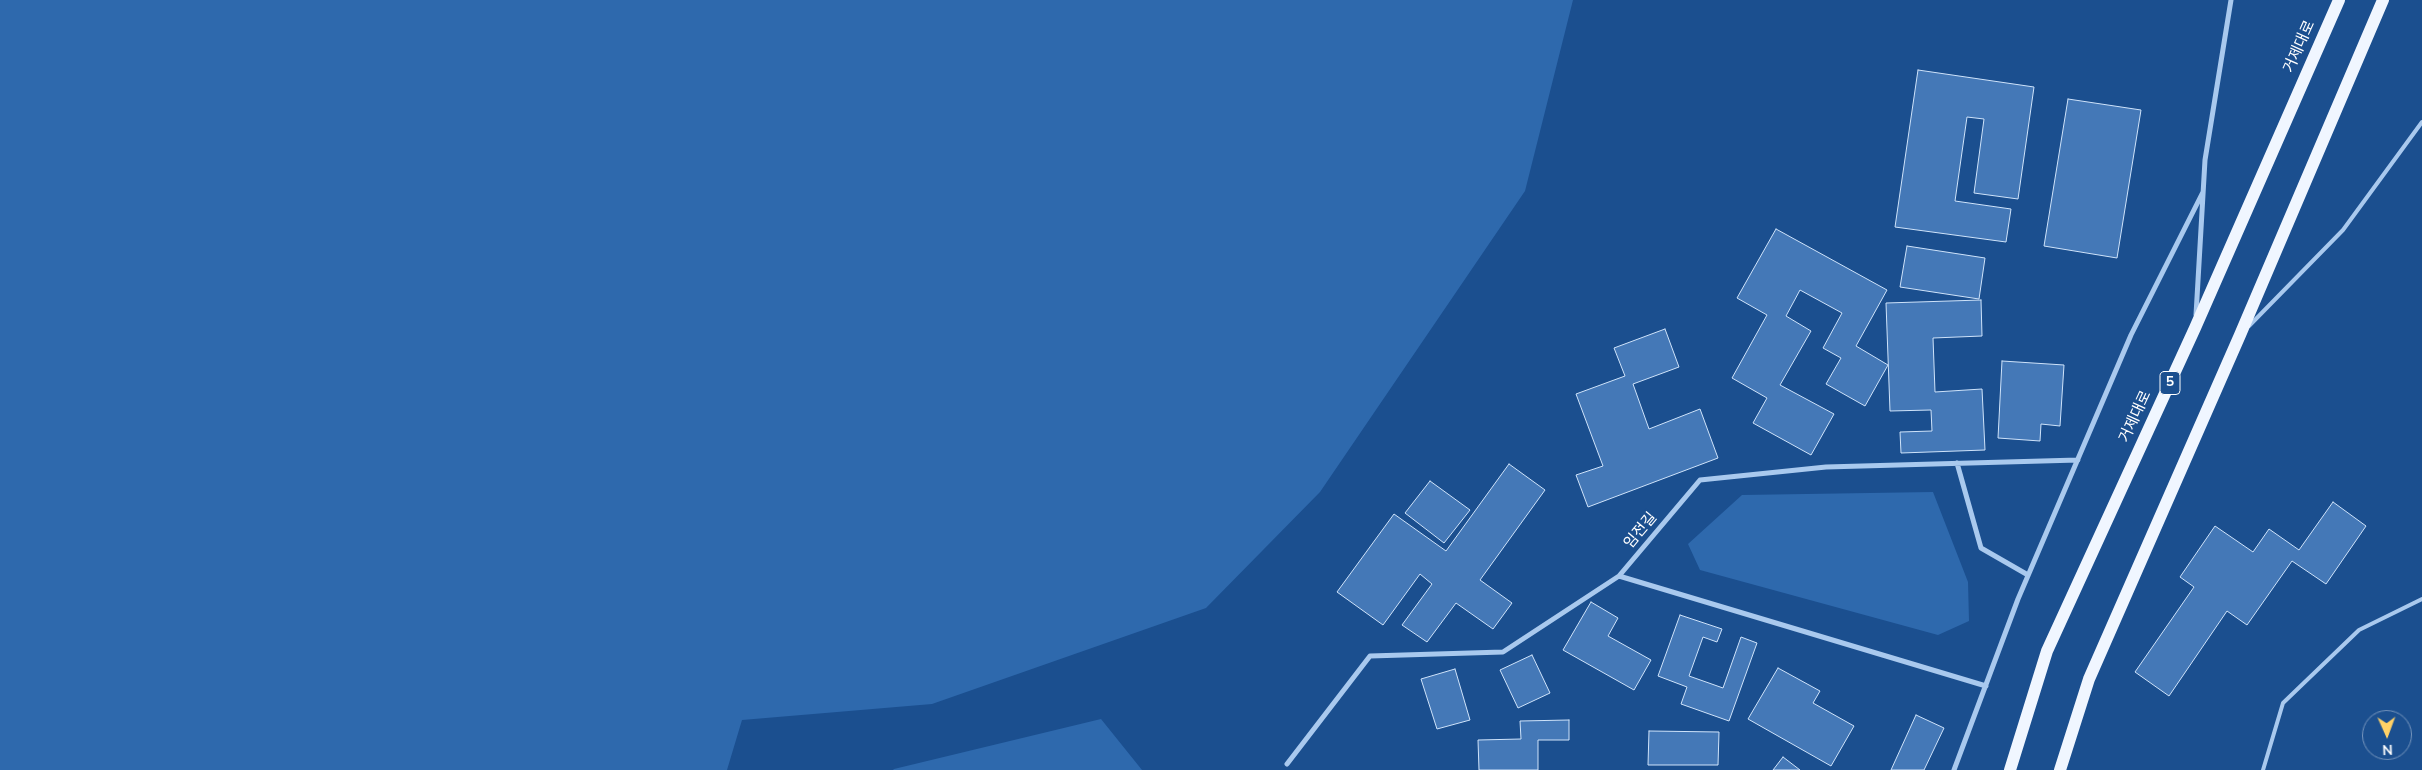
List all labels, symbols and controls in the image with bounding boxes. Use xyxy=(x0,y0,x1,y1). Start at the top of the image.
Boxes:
street label: 거제대로 xyxy=(2281,18,2319,76)
road number: 5 xyxy=(2160,372,2180,394)
street label: 거제대로 xyxy=(2116,388,2156,446)
street label: 임전길 xyxy=(1621,509,1661,553)
north arrow xyxy=(2362,710,2412,760)
text: N xyxy=(2382,740,2393,759)

